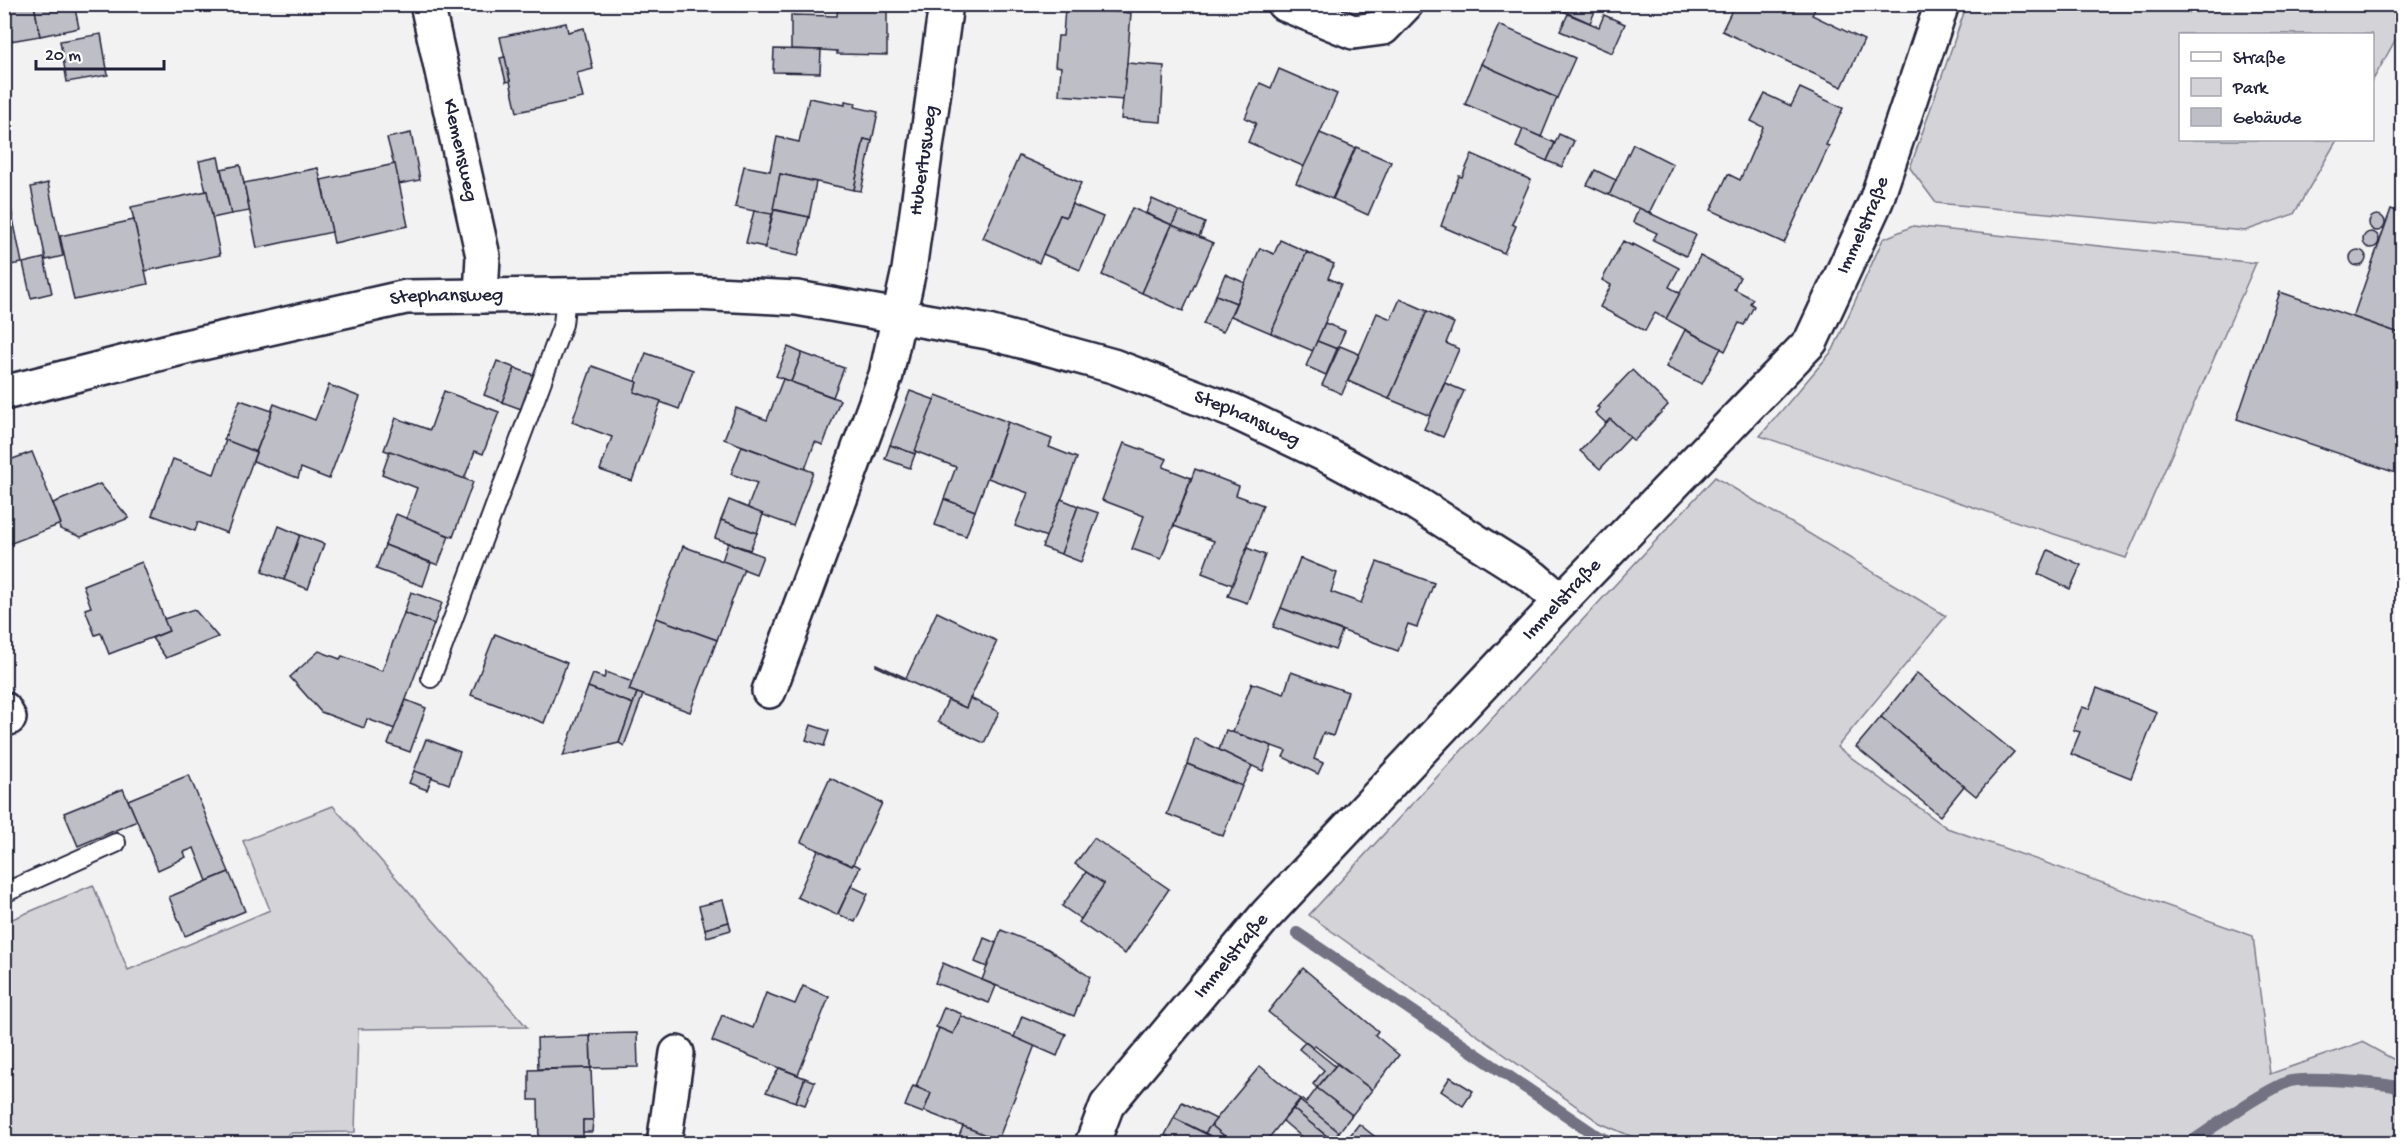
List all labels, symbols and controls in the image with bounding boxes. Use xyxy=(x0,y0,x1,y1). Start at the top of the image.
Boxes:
scale bar xyxy=(36,33,164,71)
legend xyxy=(2179,33,2374,141)
text: 20 m xyxy=(45,46,81,67)
text: Straße xyxy=(2233,49,2286,70)
text: Park xyxy=(2232,79,2269,100)
street label: Klemensweg xyxy=(437,97,482,204)
street label: Hubertusweg xyxy=(905,104,943,217)
text: Gebäude xyxy=(2233,109,2302,130)
street label: Immelstraße xyxy=(1832,173,1895,278)
street label: Stephansweg xyxy=(388,284,504,312)
street label: Stephansweg xyxy=(1191,386,1304,453)
street label: Immelstraße xyxy=(1518,554,1607,646)
street label: Immelstraße xyxy=(1189,908,1274,1003)

